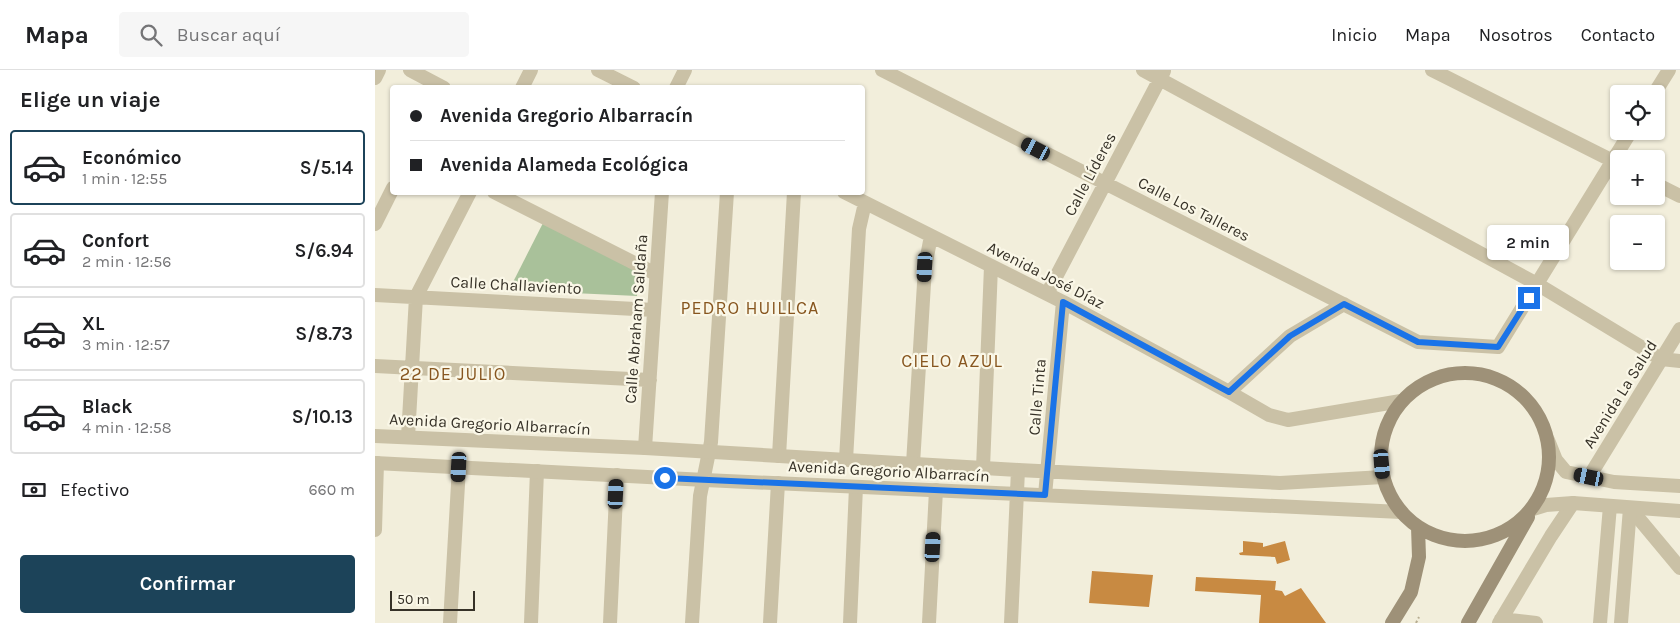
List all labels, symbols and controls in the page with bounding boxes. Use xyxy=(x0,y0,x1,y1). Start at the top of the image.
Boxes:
search box xyxy=(119,12,469,57)
text: Mapa xyxy=(25,21,89,49)
icon: search xyxy=(137,21,165,49)
text: Buscar aquí xyxy=(177,24,280,46)
text: Inicio xyxy=(1331,24,1377,46)
text: Mapa xyxy=(1405,24,1451,46)
text: Nosotros xyxy=(1479,24,1553,46)
text: Contacto xyxy=(1581,24,1655,46)
map controls xyxy=(1610,85,1665,270)
button: locate xyxy=(1610,85,1665,140)
text: Elige un viaje xyxy=(20,87,160,113)
text: Avenida Gregorio Albarracín xyxy=(440,105,693,127)
street label: Calle Líderes xyxy=(1060,129,1120,219)
car xyxy=(1019,136,1052,162)
icon: car xyxy=(22,145,67,190)
text: Económico xyxy=(82,147,182,169)
button: + xyxy=(1610,150,1665,205)
text: Avenida Alameda Ecológica xyxy=(440,154,689,176)
text: S/5.14 xyxy=(300,157,353,179)
text: 1 min · 12:55 xyxy=(82,169,167,188)
street label: Calle Los Talleres xyxy=(1135,173,1253,245)
button: − xyxy=(1610,215,1665,270)
callout: 2 min xyxy=(1488,226,1570,260)
icon: car xyxy=(22,228,67,273)
text: Confort xyxy=(82,230,149,252)
text: 2 min xyxy=(1506,233,1550,252)
street label: Calle Abraham Saldaña xyxy=(621,234,651,404)
street label: Avenida José Díaz xyxy=(984,237,1108,313)
text: S/6.94 xyxy=(295,240,353,262)
text: 2 min · 12:56 xyxy=(82,252,171,271)
car xyxy=(916,252,933,282)
street label: Calle Challaviento xyxy=(450,272,582,298)
route end xyxy=(1518,287,1540,309)
district label: PEDRO HUILLCA xyxy=(681,297,819,319)
icon: car xyxy=(22,311,67,356)
text: XL xyxy=(82,313,104,335)
text: S/8.73 xyxy=(295,323,353,345)
text: 3 min · 12:57 xyxy=(82,335,170,354)
street label: Avenida La Salud xyxy=(1579,336,1661,452)
district label: CIELO AZUL xyxy=(901,350,1003,372)
street label: Calle Tinta xyxy=(1024,358,1050,436)
district label: 22 DE JULIO xyxy=(400,363,506,385)
icon: car xyxy=(22,394,67,439)
text: Black xyxy=(82,396,133,418)
text: S/10.13 xyxy=(292,406,353,428)
street label: Avenida Gregorio Albarracín xyxy=(389,409,591,439)
text: 4 min · 12:58 xyxy=(82,418,172,437)
car xyxy=(1373,448,1390,480)
car xyxy=(450,452,467,482)
street label: Avenida Gregorio Albarracín xyxy=(788,456,990,486)
route start xyxy=(654,467,676,489)
car xyxy=(1572,467,1605,487)
icon: cash xyxy=(20,476,48,504)
text: Efectivo xyxy=(60,479,129,501)
car xyxy=(607,479,624,509)
text: 660 m xyxy=(308,480,355,499)
car xyxy=(924,532,941,562)
button: Confirmar xyxy=(20,555,355,613)
scale bar xyxy=(390,588,475,611)
text: 50 m xyxy=(397,591,430,608)

